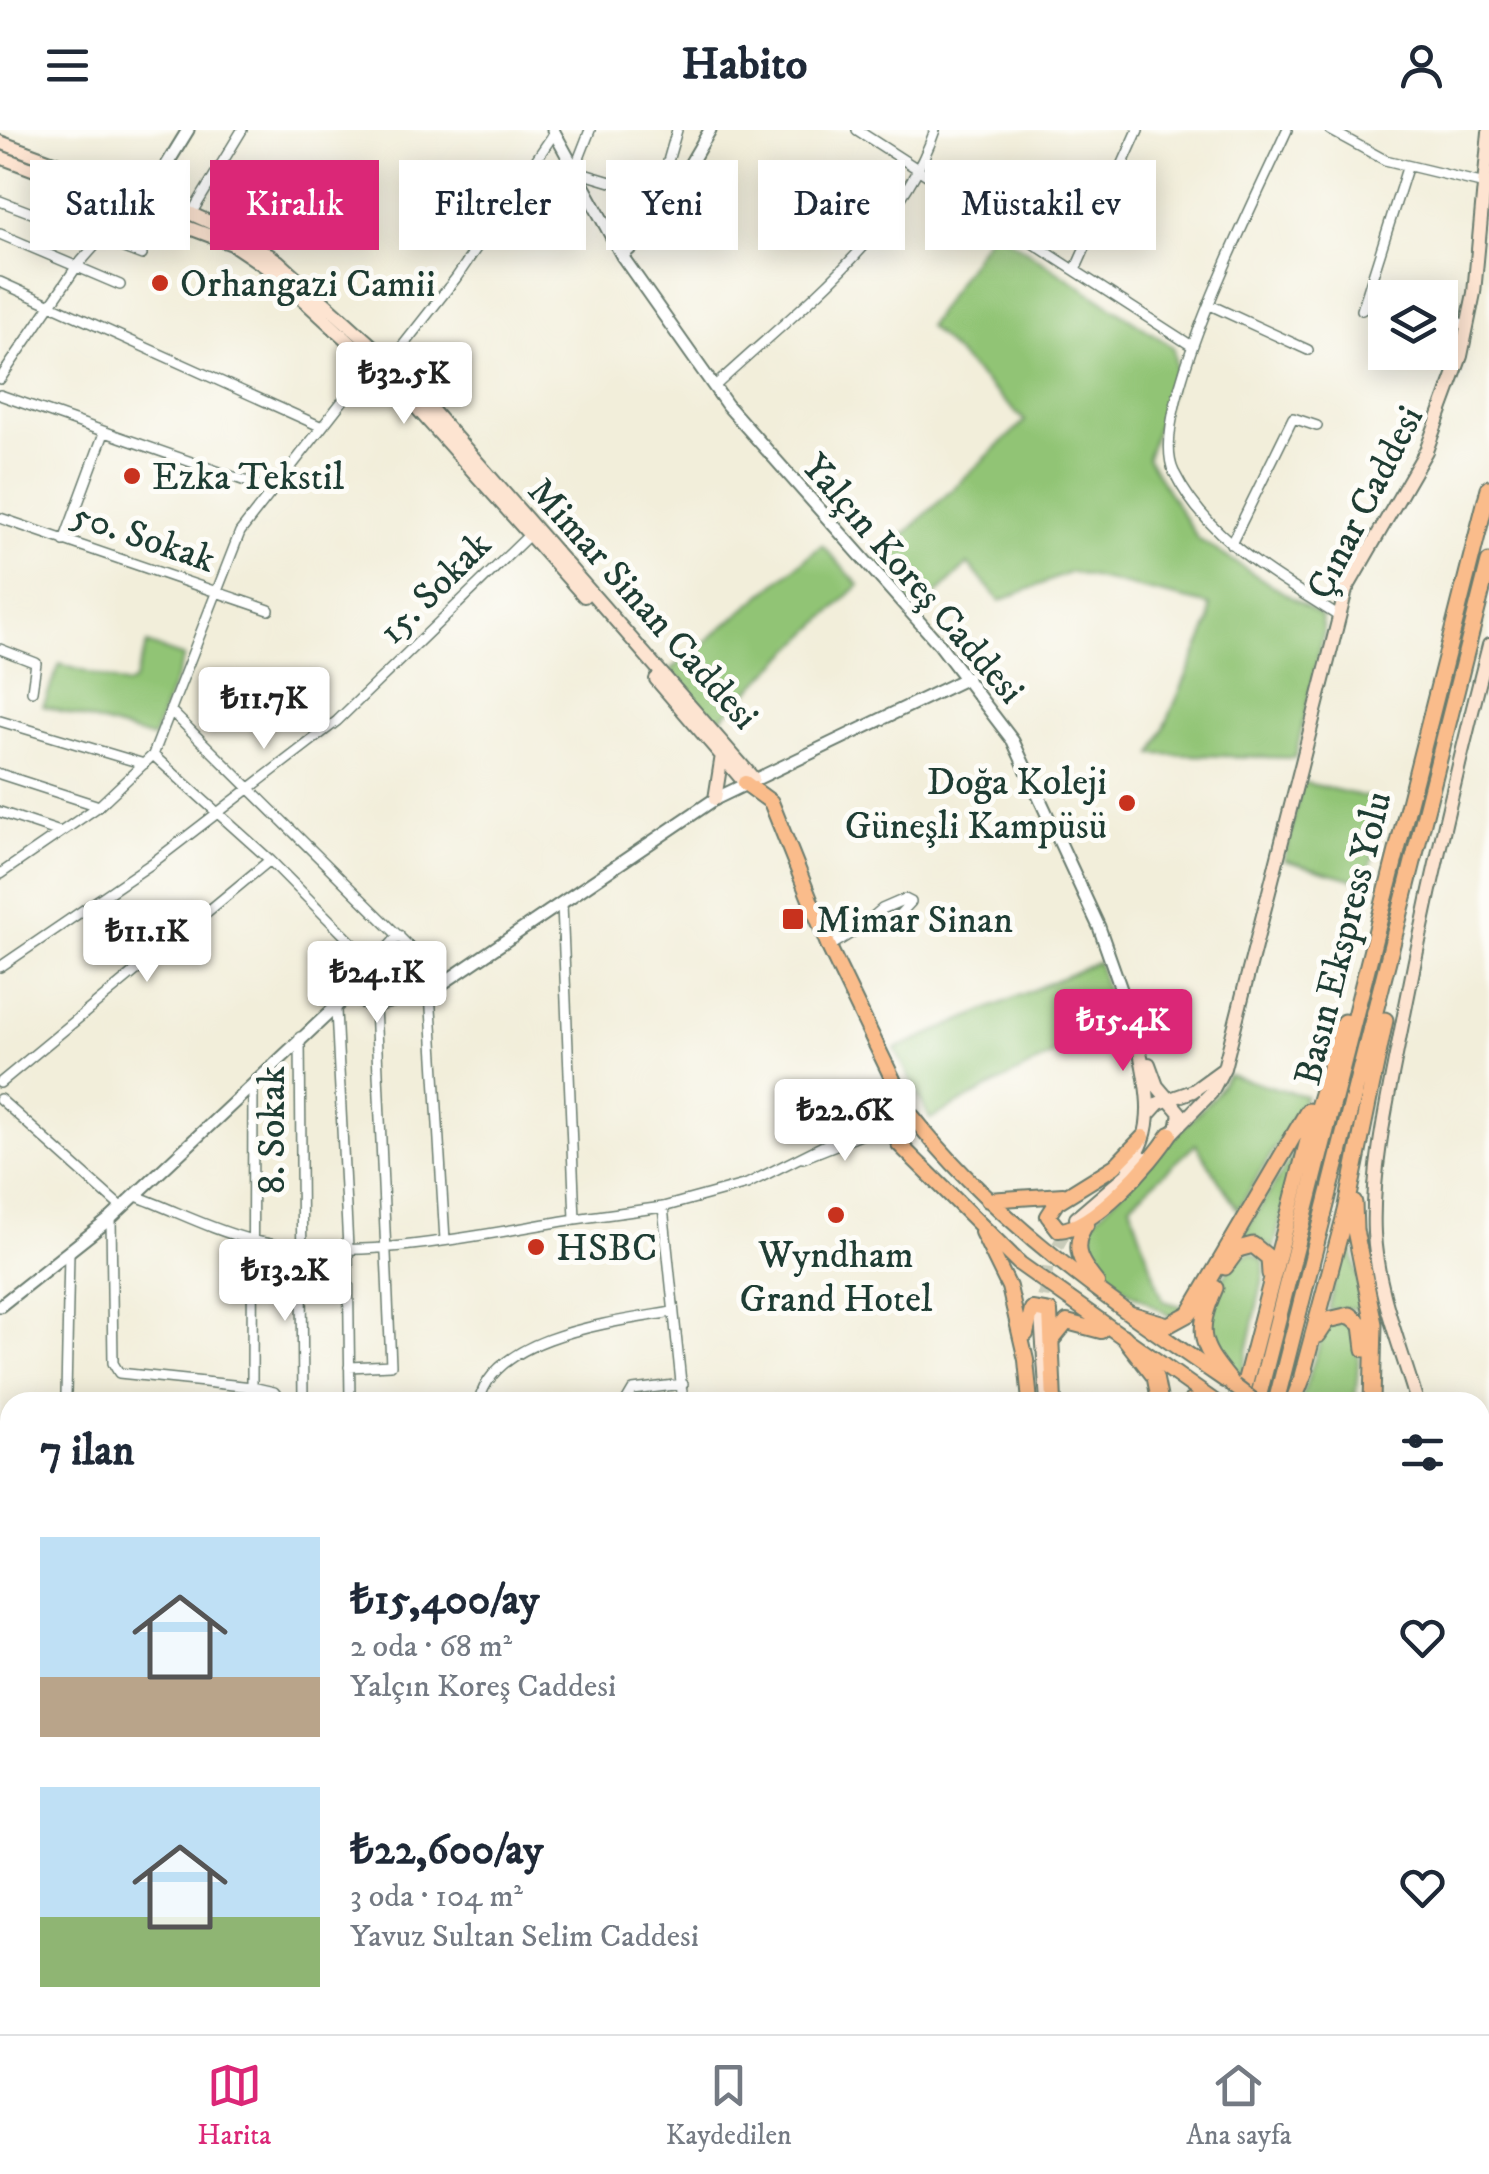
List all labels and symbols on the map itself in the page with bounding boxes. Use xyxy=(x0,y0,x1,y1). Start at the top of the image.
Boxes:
place label: Orhangazi Camii xyxy=(180,261,435,309)
marker: Orhangazi Camii xyxy=(149,272,171,294)
pin: ₺32.5K xyxy=(323,342,485,427)
street label: Çınar Caddesi xyxy=(1297,398,1435,608)
street label: Yalçın Koreş Caddesi xyxy=(791,444,1034,714)
place label: Ezka Tekstil xyxy=(152,454,345,502)
marker: Ezka Tekstil xyxy=(121,465,143,487)
street label: Mimar Sinan Caddesi xyxy=(517,468,768,740)
street label: 50. Sokak xyxy=(65,491,222,585)
street label: 15. Sokak xyxy=(369,522,502,655)
pin: ₺11.7K xyxy=(183,667,345,752)
place label: Doğa Koleji Güneşli Kampüsü xyxy=(845,759,1107,851)
street label: Basın Ekspress Yolu xyxy=(1284,787,1404,1090)
marker: Doğa Koleji Güneşli Kampüsü xyxy=(1116,792,1138,814)
place label: Mimar Sinan xyxy=(816,897,1013,945)
pin: ₺11.1K xyxy=(66,900,228,985)
marker: Mimar Sinan xyxy=(780,906,806,932)
pin: ₺24.1K xyxy=(296,941,458,1026)
pin: ₺15.4K xyxy=(1042,989,1204,1074)
street label: 8. Sokak xyxy=(249,1066,297,1194)
pin: ₺22.6K xyxy=(764,1079,926,1164)
marker: Wyndham Grand Hotel xyxy=(825,1204,847,1226)
place label: HSBC xyxy=(556,1225,657,1273)
place label: Wyndham Grand Hotel xyxy=(740,1232,933,1324)
marker: HSBC xyxy=(525,1236,547,1258)
pin: ₺13.2K xyxy=(204,1239,366,1324)

